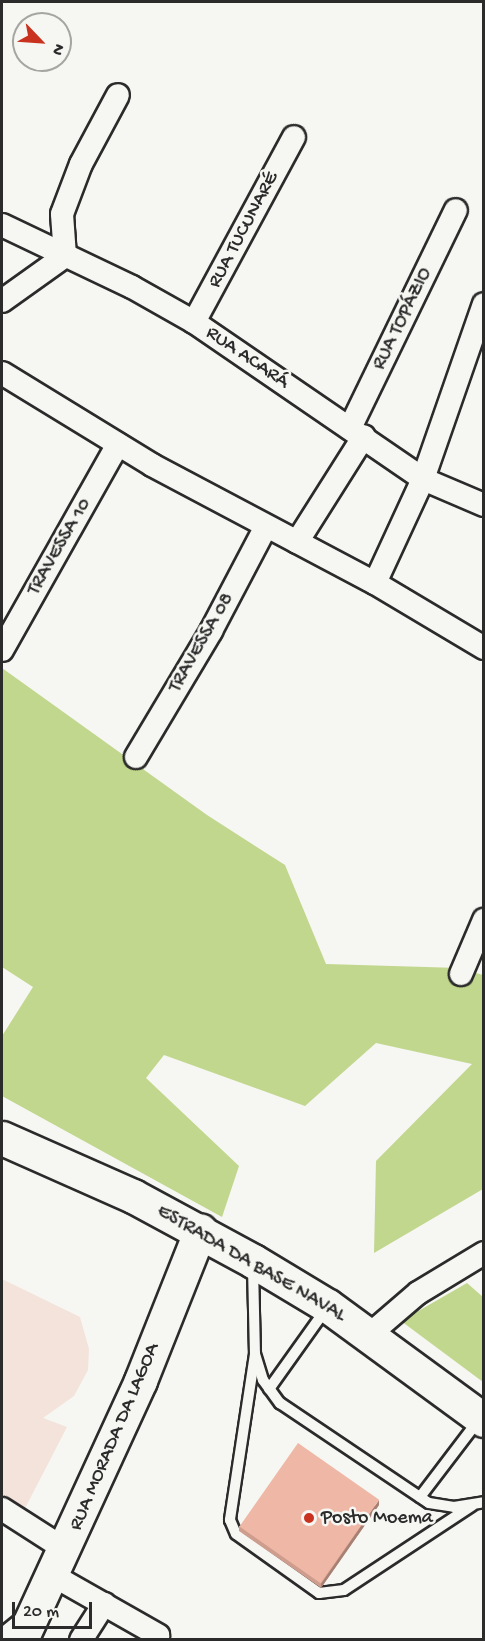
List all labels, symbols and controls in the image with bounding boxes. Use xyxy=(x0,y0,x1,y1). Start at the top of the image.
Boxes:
north arrow xyxy=(12,12,72,72)
text: N xyxy=(46,40,68,58)
street label: RUA TUCUNARÉ xyxy=(203,168,285,292)
street label: RUA TOPÁZIO xyxy=(368,264,438,374)
street label: RUA ACARÁ xyxy=(201,321,293,395)
street label: TRAVESSA 10 xyxy=(23,494,97,600)
street label: TRAVESSA 08 xyxy=(164,589,240,697)
street label: ESTRADA DA BASE NAVAL xyxy=(152,1200,350,1328)
street label: RUA MORADA DA LAGOA xyxy=(65,1340,165,1534)
place label: Posto Moema xyxy=(321,1506,433,1530)
marker: Posto Moema xyxy=(302,1511,316,1525)
scale bar xyxy=(15,1590,94,1628)
text: 20 m xyxy=(23,1602,59,1623)

